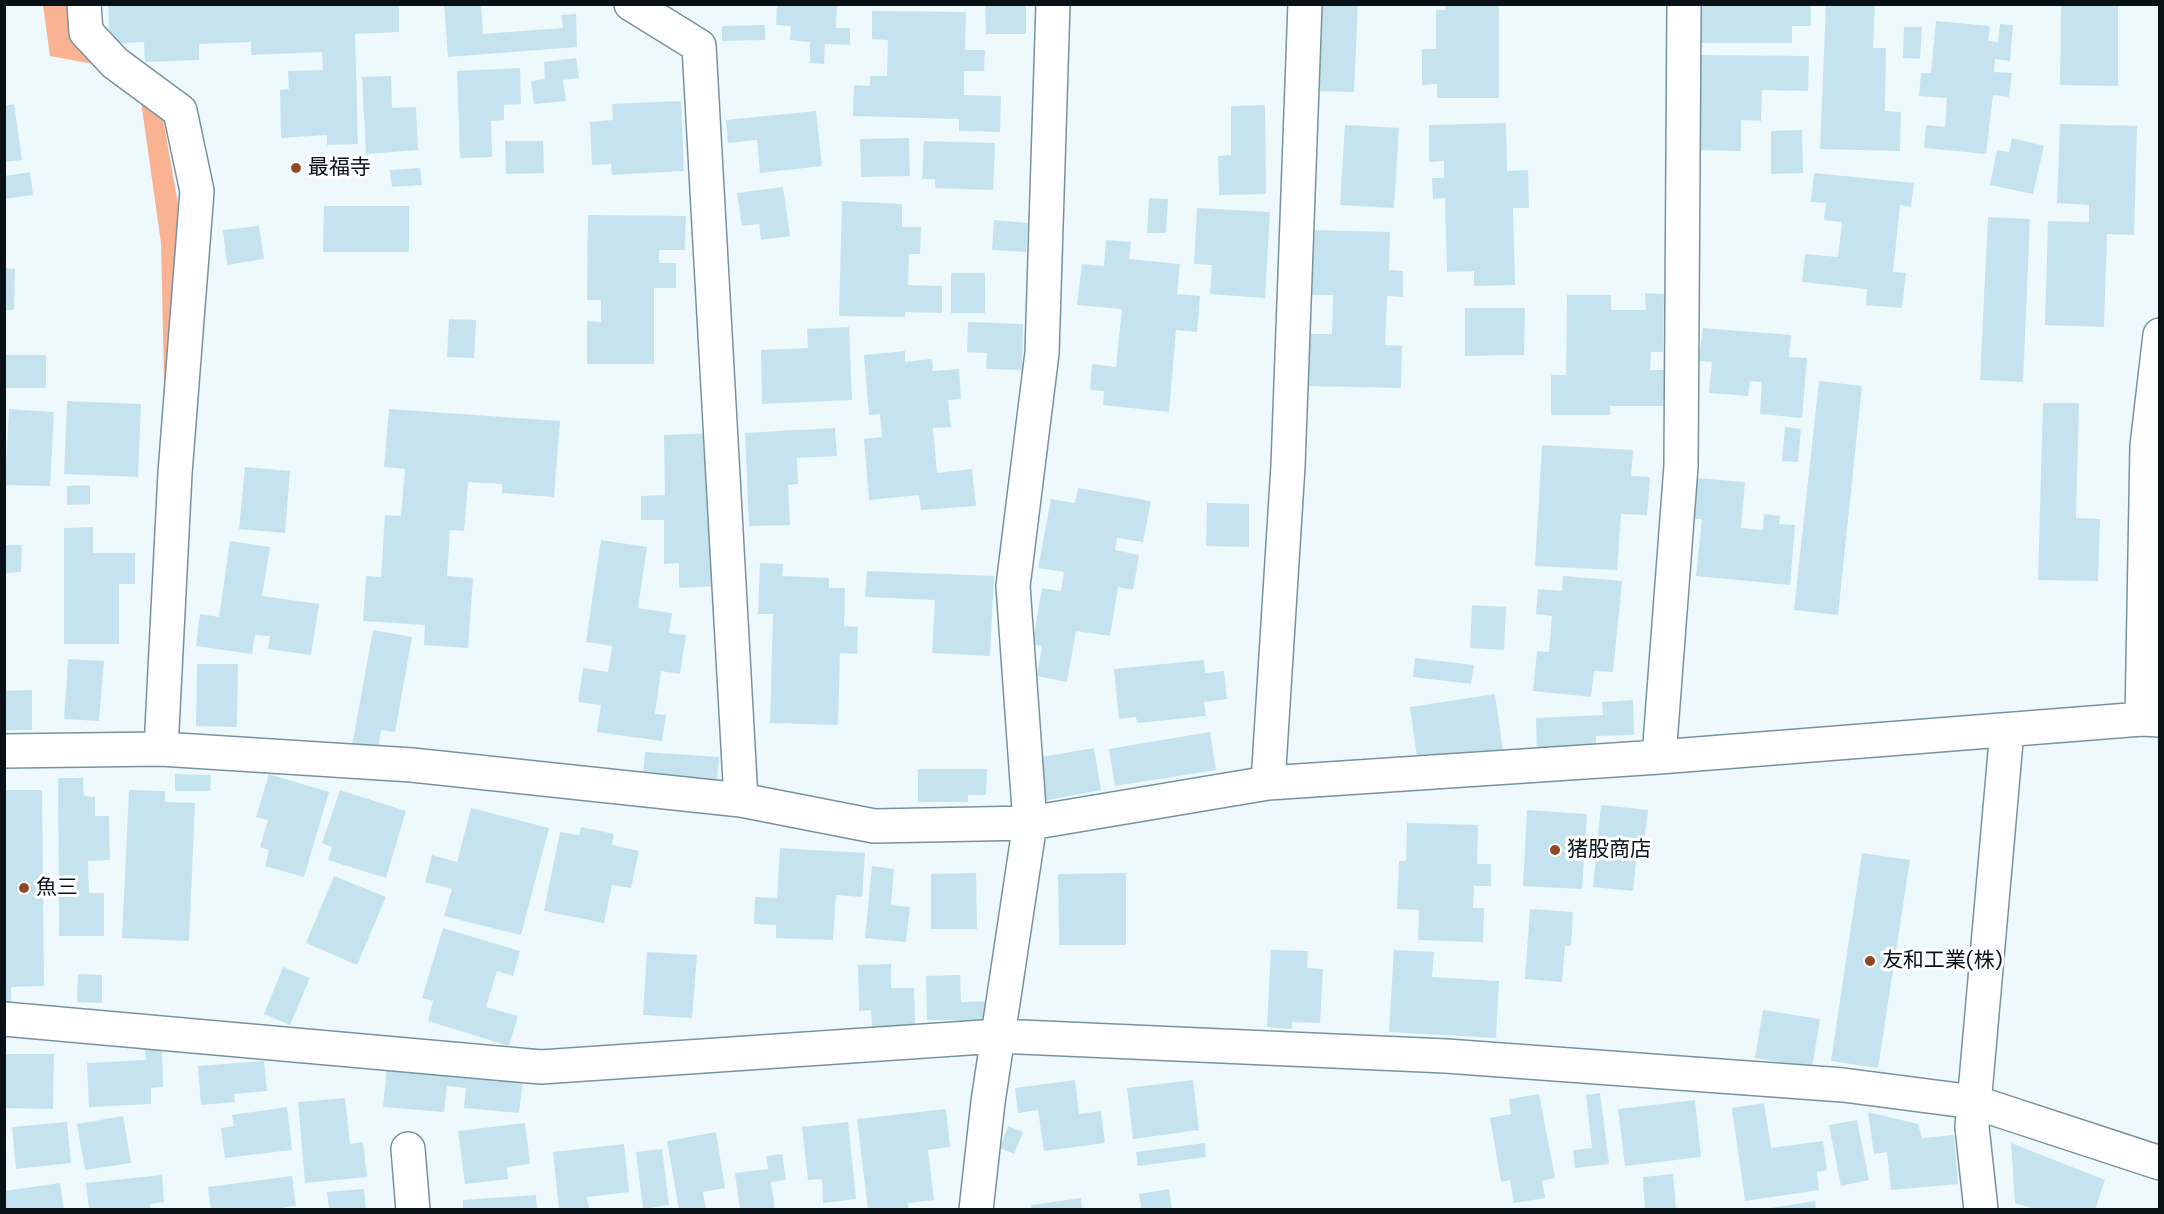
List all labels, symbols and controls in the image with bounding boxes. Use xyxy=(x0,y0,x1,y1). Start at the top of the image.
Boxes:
place label: 最福寺 xyxy=(308,155,371,181)
marker: 最福寺 xyxy=(289,161,303,175)
place label: 猪股商店 xyxy=(1567,837,1651,863)
marker: 猪股商店 xyxy=(1548,843,1562,857)
place label: 魚三 xyxy=(36,875,78,901)
marker: 魚三 xyxy=(17,881,31,895)
place label: 友和工業(株) xyxy=(1882,948,2003,974)
marker: 友和工業(株) xyxy=(1863,954,1877,968)

